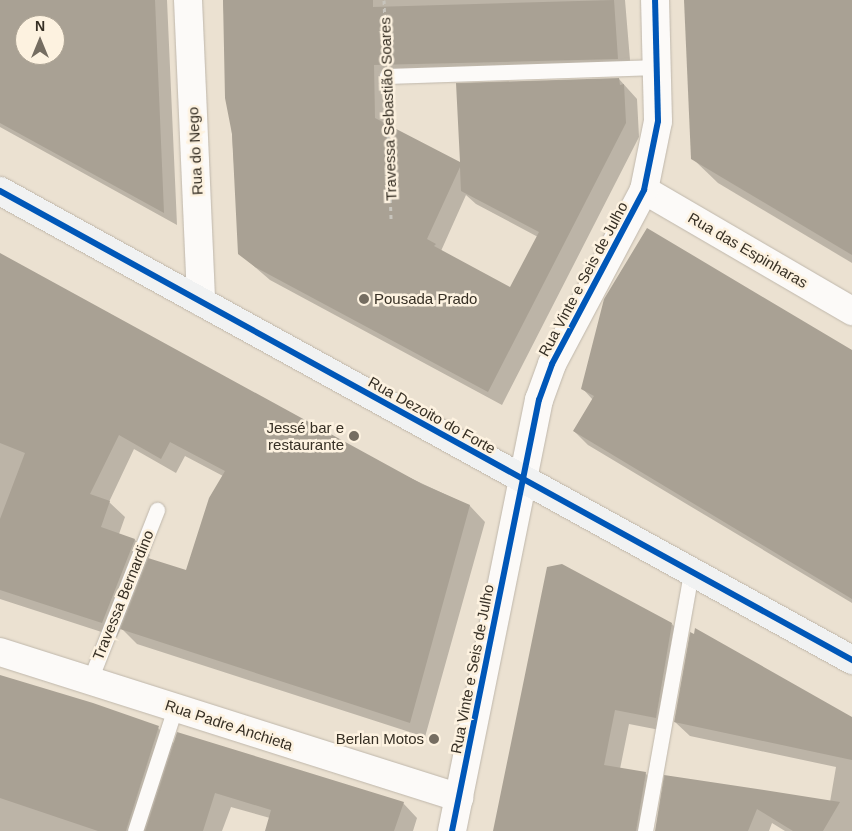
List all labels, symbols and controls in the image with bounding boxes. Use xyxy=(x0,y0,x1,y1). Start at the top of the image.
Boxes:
north arrow xyxy=(15,15,65,65)
street label: Travessa Sebastião Soares xyxy=(376,17,400,201)
text: N xyxy=(35,18,45,34)
street label: Rua do Nego xyxy=(184,106,206,196)
street label: Rua Vinte e Seis de Julho xyxy=(535,199,631,359)
street label: Rua das Espinharas xyxy=(685,208,811,292)
place label: Pousada Prado xyxy=(374,290,477,308)
marker: Pousada Prado xyxy=(358,293,370,305)
street label: Rua Dezoito do Forte xyxy=(365,373,499,457)
place label: Jessé bar e restaurante xyxy=(266,418,344,453)
marker: Jessé bar e restaurante xyxy=(348,430,360,442)
street label: Travessa Bernardino xyxy=(89,527,157,663)
street label: Rua Vinte e Seis de Julho xyxy=(447,583,497,755)
street label: Rua Padre Anchieta xyxy=(162,696,296,754)
place label: Berlan Motos xyxy=(336,730,424,748)
marker: Berlan Motos xyxy=(428,733,440,745)

